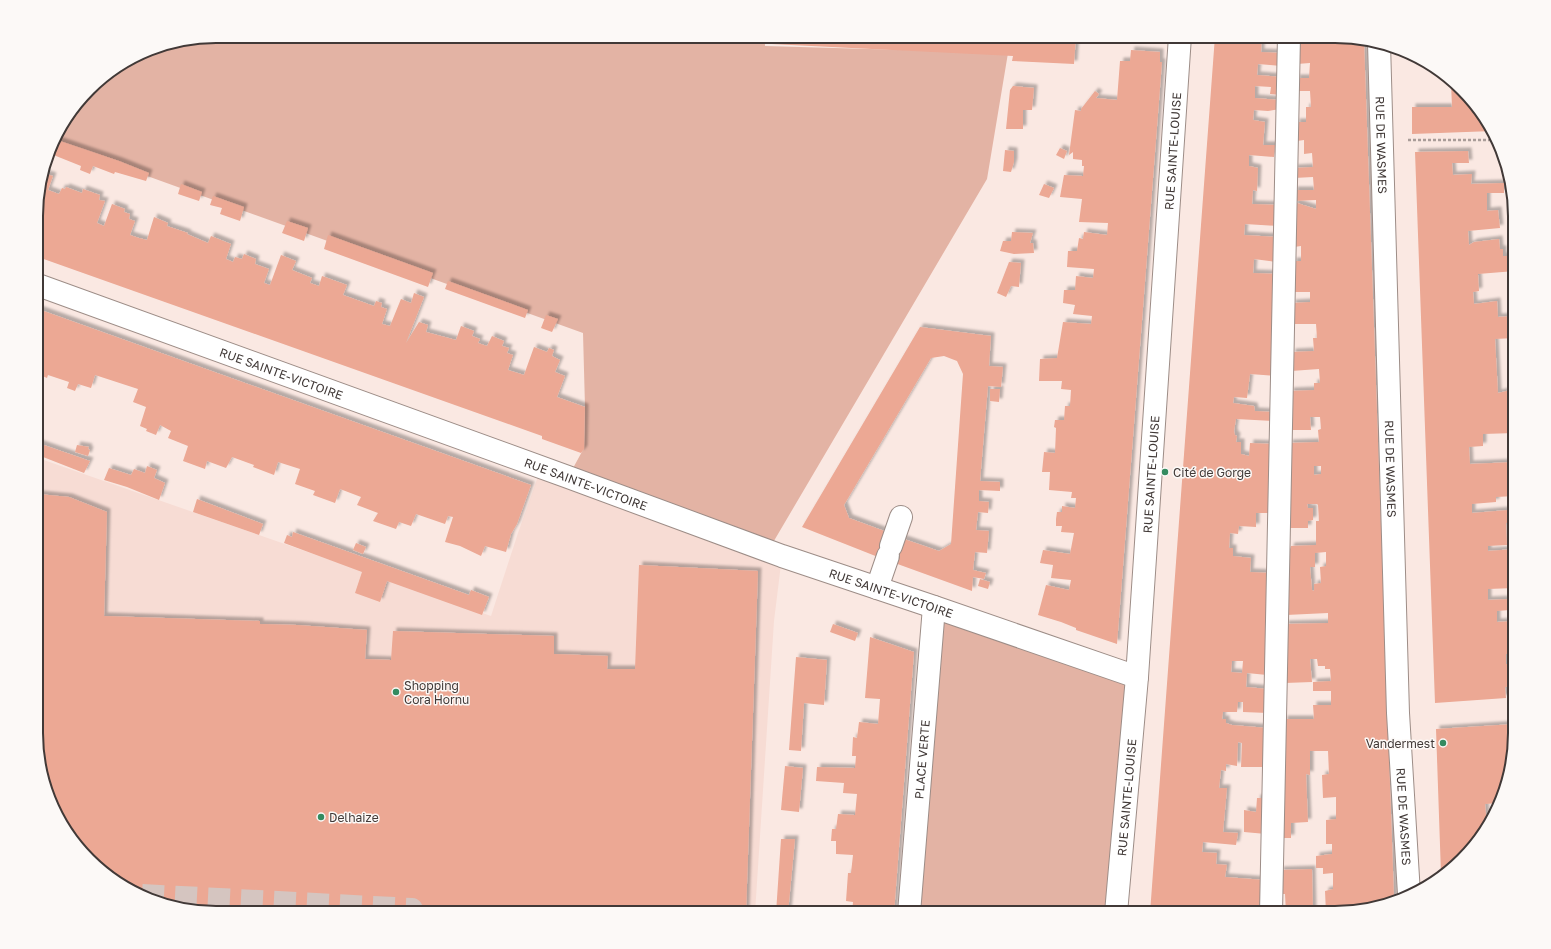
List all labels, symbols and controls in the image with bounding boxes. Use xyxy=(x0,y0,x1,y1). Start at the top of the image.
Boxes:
street label: RUE SAINTE-LOUISE xyxy=(1161,92,1184,210)
street label: RUE DE WASMES xyxy=(1373,96,1391,194)
street label: RUE SAINTE-VICTOIRE xyxy=(218,344,345,402)
street label: RUE SAINTE-LOUISE xyxy=(1139,415,1162,534)
street label: RUE DE WASMES xyxy=(1382,420,1400,518)
street label: RUE SAINTE-VICTOIRE xyxy=(522,454,650,513)
place label: Cité de Gorge xyxy=(1173,465,1251,480)
marker: Cité de Gorge xyxy=(1160,467,1170,477)
street label: RUE SAINTE-VICTOIRE xyxy=(827,565,955,621)
place label: Shopping Cora Hornu xyxy=(404,678,469,707)
marker: Shopping Cora Hornu xyxy=(391,687,401,697)
street label: PLACE VERTE xyxy=(911,719,932,800)
place label: Vandermest xyxy=(1366,736,1435,751)
street label: RUE SAINTE-LOUISE xyxy=(1114,738,1139,857)
marker: Vandermest xyxy=(1438,738,1448,748)
street label: RUE DE WASMES xyxy=(1394,767,1415,866)
place label: Delhaize xyxy=(329,810,379,825)
marker: Delhaize xyxy=(316,812,326,822)

